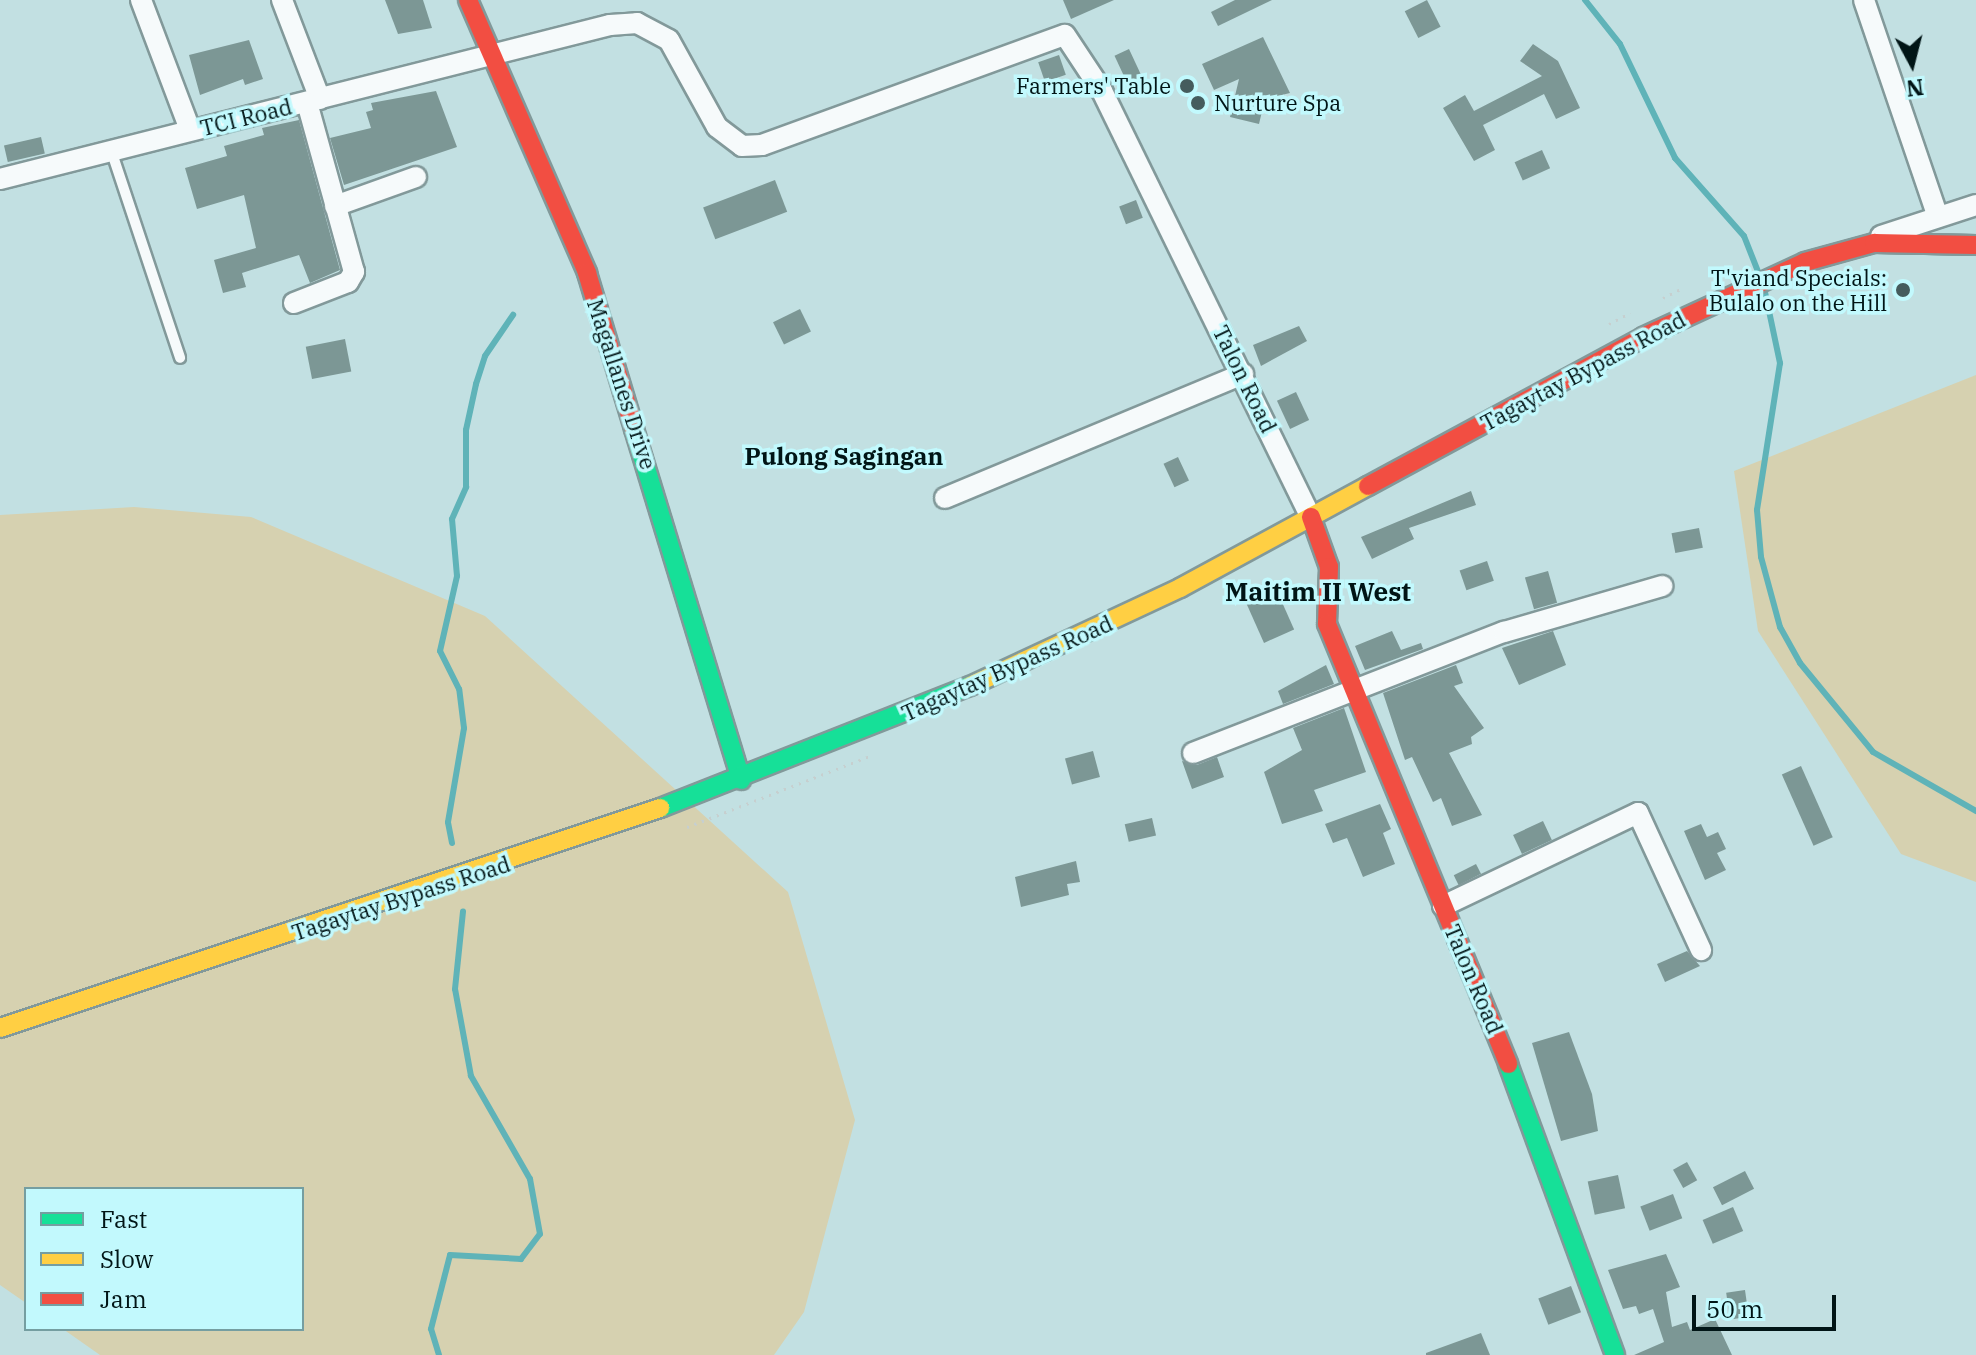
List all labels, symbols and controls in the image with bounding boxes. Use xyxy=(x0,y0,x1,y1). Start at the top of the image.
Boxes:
north arrow xyxy=(1872,24,1952,104)
place label: Farmers' Table xyxy=(1016,73,1171,99)
text: N xyxy=(1905,73,1925,104)
marker: Farmers' Table xyxy=(1178,77,1196,95)
place label: Nurture Spa xyxy=(1214,90,1341,116)
street label: TCI Road xyxy=(197,93,295,141)
marker: Nurture Spa xyxy=(1189,94,1207,112)
place label: T'viand Specials: Bulalo on the Hill xyxy=(1709,264,1887,316)
marker: T'viand Specials: Bulalo on the Hill xyxy=(1894,281,1912,299)
street label: Magallanes Drive xyxy=(582,296,662,472)
street label: Tagaytay Bypass Road xyxy=(1476,306,1690,436)
street label: Talon Road xyxy=(1208,321,1282,437)
district label: Pulong Sagingan xyxy=(745,443,943,471)
district label: Maitim II West xyxy=(1225,576,1411,608)
street label: Tagaytay Bypass Road xyxy=(897,610,1117,726)
street label: Tagaytay Bypass Road xyxy=(288,850,514,946)
street label: Talon Road xyxy=(1439,920,1509,1038)
legend xyxy=(24,1187,304,1331)
text: Fast xyxy=(100,1203,147,1235)
text: Slow xyxy=(100,1243,153,1275)
scale bar xyxy=(1696,1279,1840,1329)
text: Jam xyxy=(100,1283,147,1315)
text: 50 m xyxy=(1706,1293,1763,1325)

